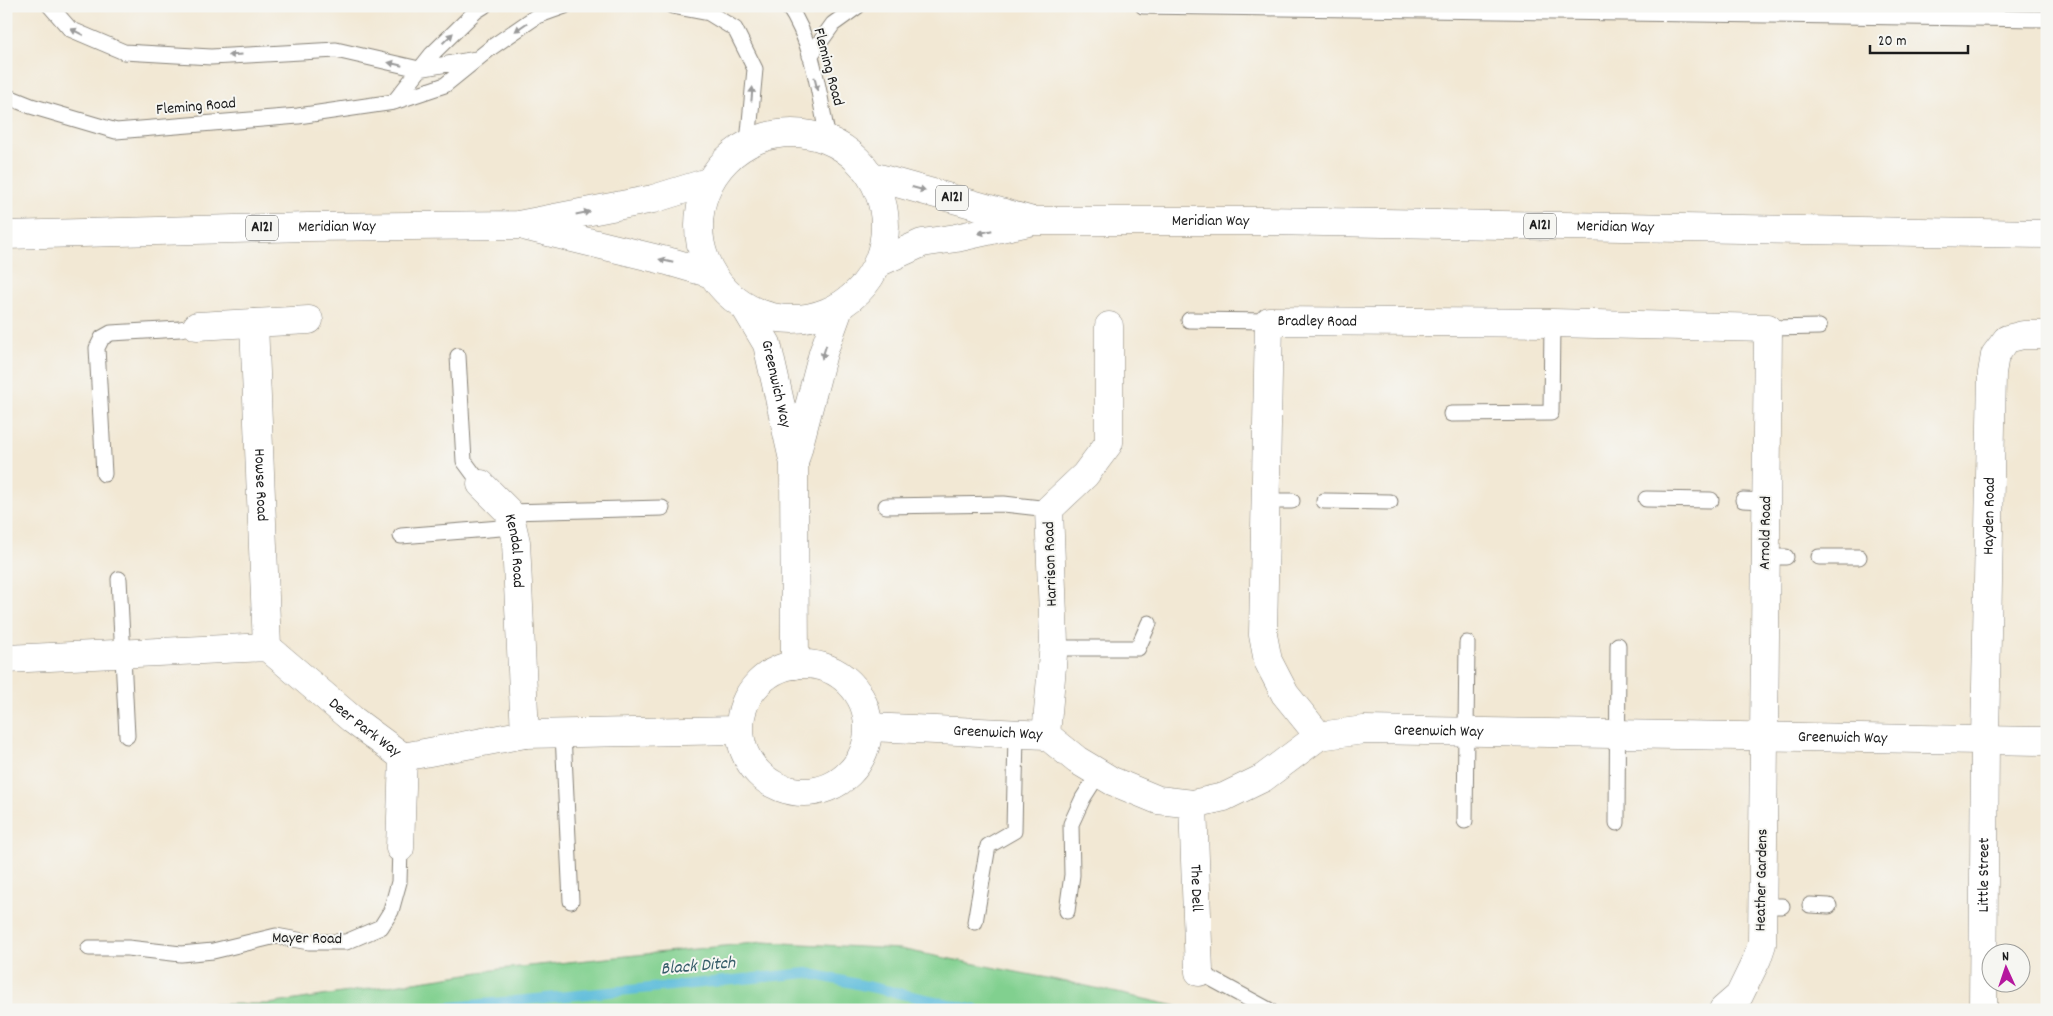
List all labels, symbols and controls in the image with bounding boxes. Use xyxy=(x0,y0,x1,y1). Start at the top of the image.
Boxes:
one-way arrow xyxy=(514,22,528,32)
scale bar xyxy=(1870,22,1968,54)
street label: Fleming Road xyxy=(807,25,849,109)
one-way arrow xyxy=(70,27,84,35)
text: 20 m xyxy=(1878,31,1906,53)
one-way arrow xyxy=(441,32,453,44)
one-way arrow xyxy=(226,52,242,60)
one-way arrow xyxy=(388,60,403,68)
one-way arrow xyxy=(812,77,820,92)
one-way arrow xyxy=(749,86,757,102)
street label: Fleming Road xyxy=(155,92,237,122)
one-way arrow xyxy=(911,185,926,193)
road number: A121 xyxy=(936,186,968,210)
one-way arrow xyxy=(576,208,592,216)
street label: Meridian Way xyxy=(1172,210,1250,233)
road number: A121 xyxy=(1524,214,1556,238)
street label: Meridian Way xyxy=(298,215,376,239)
street label: Meridian Way xyxy=(1576,215,1655,239)
road number: A121 xyxy=(246,216,278,240)
one-way arrow xyxy=(977,228,993,236)
one-way arrow xyxy=(658,256,673,264)
street label: Bradley Road xyxy=(1277,310,1357,333)
street label: Greenwich Way xyxy=(755,338,797,431)
one-way arrow xyxy=(819,345,827,360)
street label: Howse Road xyxy=(248,448,273,522)
street label: Hayden Road xyxy=(1977,477,2002,555)
street label: Arnold Road xyxy=(1754,496,1778,570)
street label: Kendal Road xyxy=(498,512,530,588)
street label: Harrison Road xyxy=(1038,521,1064,607)
street label: Deer Park Way xyxy=(323,692,406,763)
street label: Greenwich Way xyxy=(953,719,1044,746)
street label: Greenwich Way xyxy=(1394,719,1484,743)
street label: Greenwich Way xyxy=(1798,725,1888,750)
street label: Heather Gardens xyxy=(1750,828,1774,932)
street label: Little Street xyxy=(1972,837,1996,912)
street label: The Dell xyxy=(1184,864,1208,912)
street label: Mayer Road xyxy=(272,927,342,951)
north arrow xyxy=(1980,944,2030,994)
text: N xyxy=(2001,947,2009,967)
water label: Black Ditch xyxy=(660,951,737,983)

